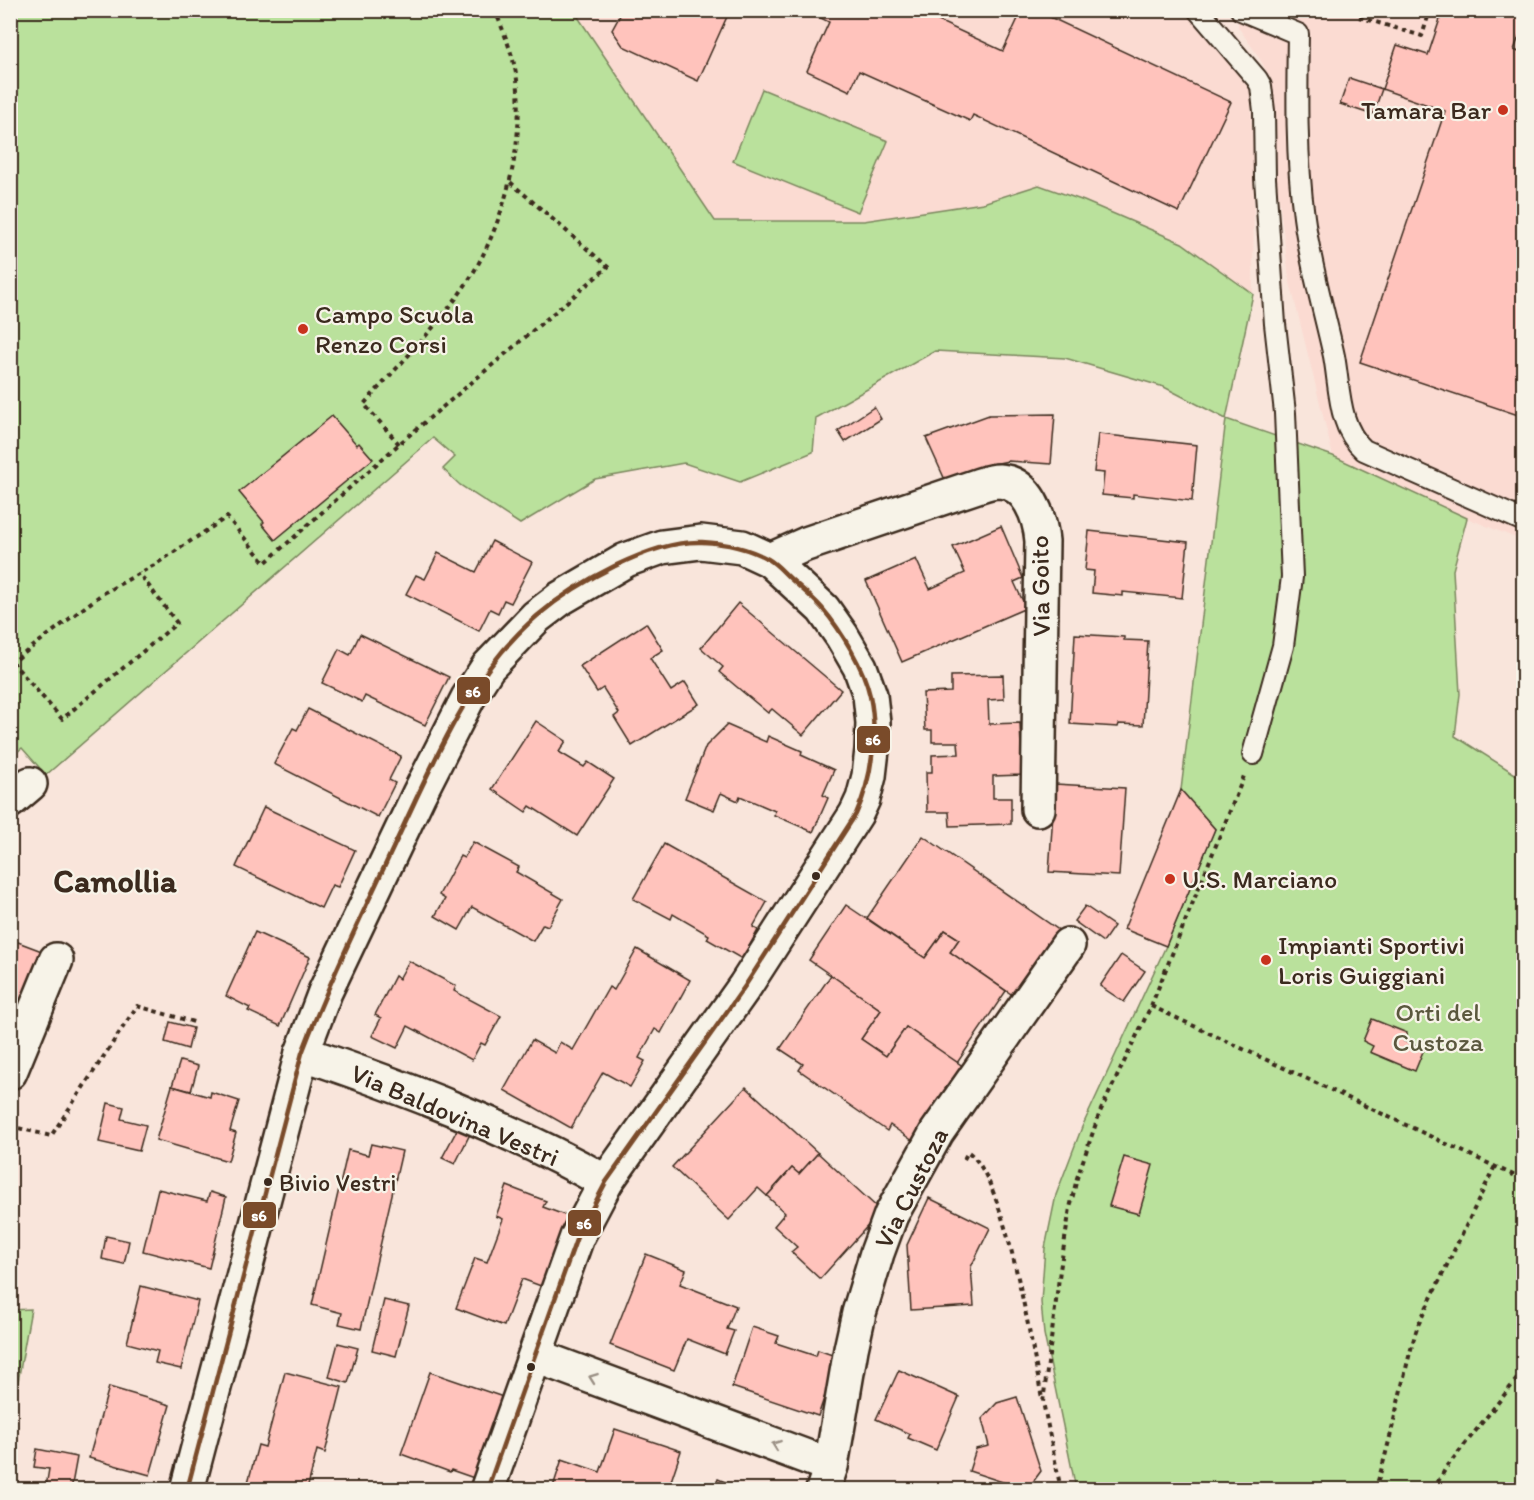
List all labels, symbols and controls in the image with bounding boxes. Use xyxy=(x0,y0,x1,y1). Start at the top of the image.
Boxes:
place label: Tamara Bar xyxy=(1361,94,1492,126)
marker: Tamara Bar xyxy=(1496,103,1510,117)
place label: Campo Scuola Renzo Corsi xyxy=(315,298,474,360)
marker: Campo Scuola Renzo Corsi xyxy=(296,322,310,336)
street label: Via Goito xyxy=(1023,535,1057,637)
line badge: s6 xyxy=(456,676,491,705)
text: s6 xyxy=(465,682,481,701)
line badge: s6 xyxy=(856,725,891,754)
text: s6 xyxy=(865,730,881,749)
district label: Camollia xyxy=(53,862,177,900)
place label: U.S. Marciano xyxy=(1182,863,1337,895)
unlabelled marker xyxy=(810,870,822,882)
marker: U.S. Marciano xyxy=(1163,872,1177,886)
place label: Impianti Sportivi Loris Guiggiani xyxy=(1278,929,1465,991)
marker: Impianti Sportivi Loris Guiggiani xyxy=(1259,953,1273,967)
park label: Orti del Custoza xyxy=(1393,996,1484,1058)
street label: Via Baldovina Vestri xyxy=(346,1057,564,1173)
street label: Via Custoza xyxy=(867,1122,955,1254)
place label: Bivio Vestri xyxy=(279,1168,396,1197)
marker: Bivio Vestri xyxy=(262,1176,274,1188)
line badge: s6 xyxy=(242,1201,277,1229)
text: s6 xyxy=(251,1206,267,1225)
line badge: s6 xyxy=(567,1209,602,1237)
text: s6 xyxy=(576,1214,592,1233)
unlabelled marker xyxy=(525,1361,537,1373)
one-way arrow xyxy=(589,1373,600,1385)
one-way arrow xyxy=(772,1440,782,1453)

